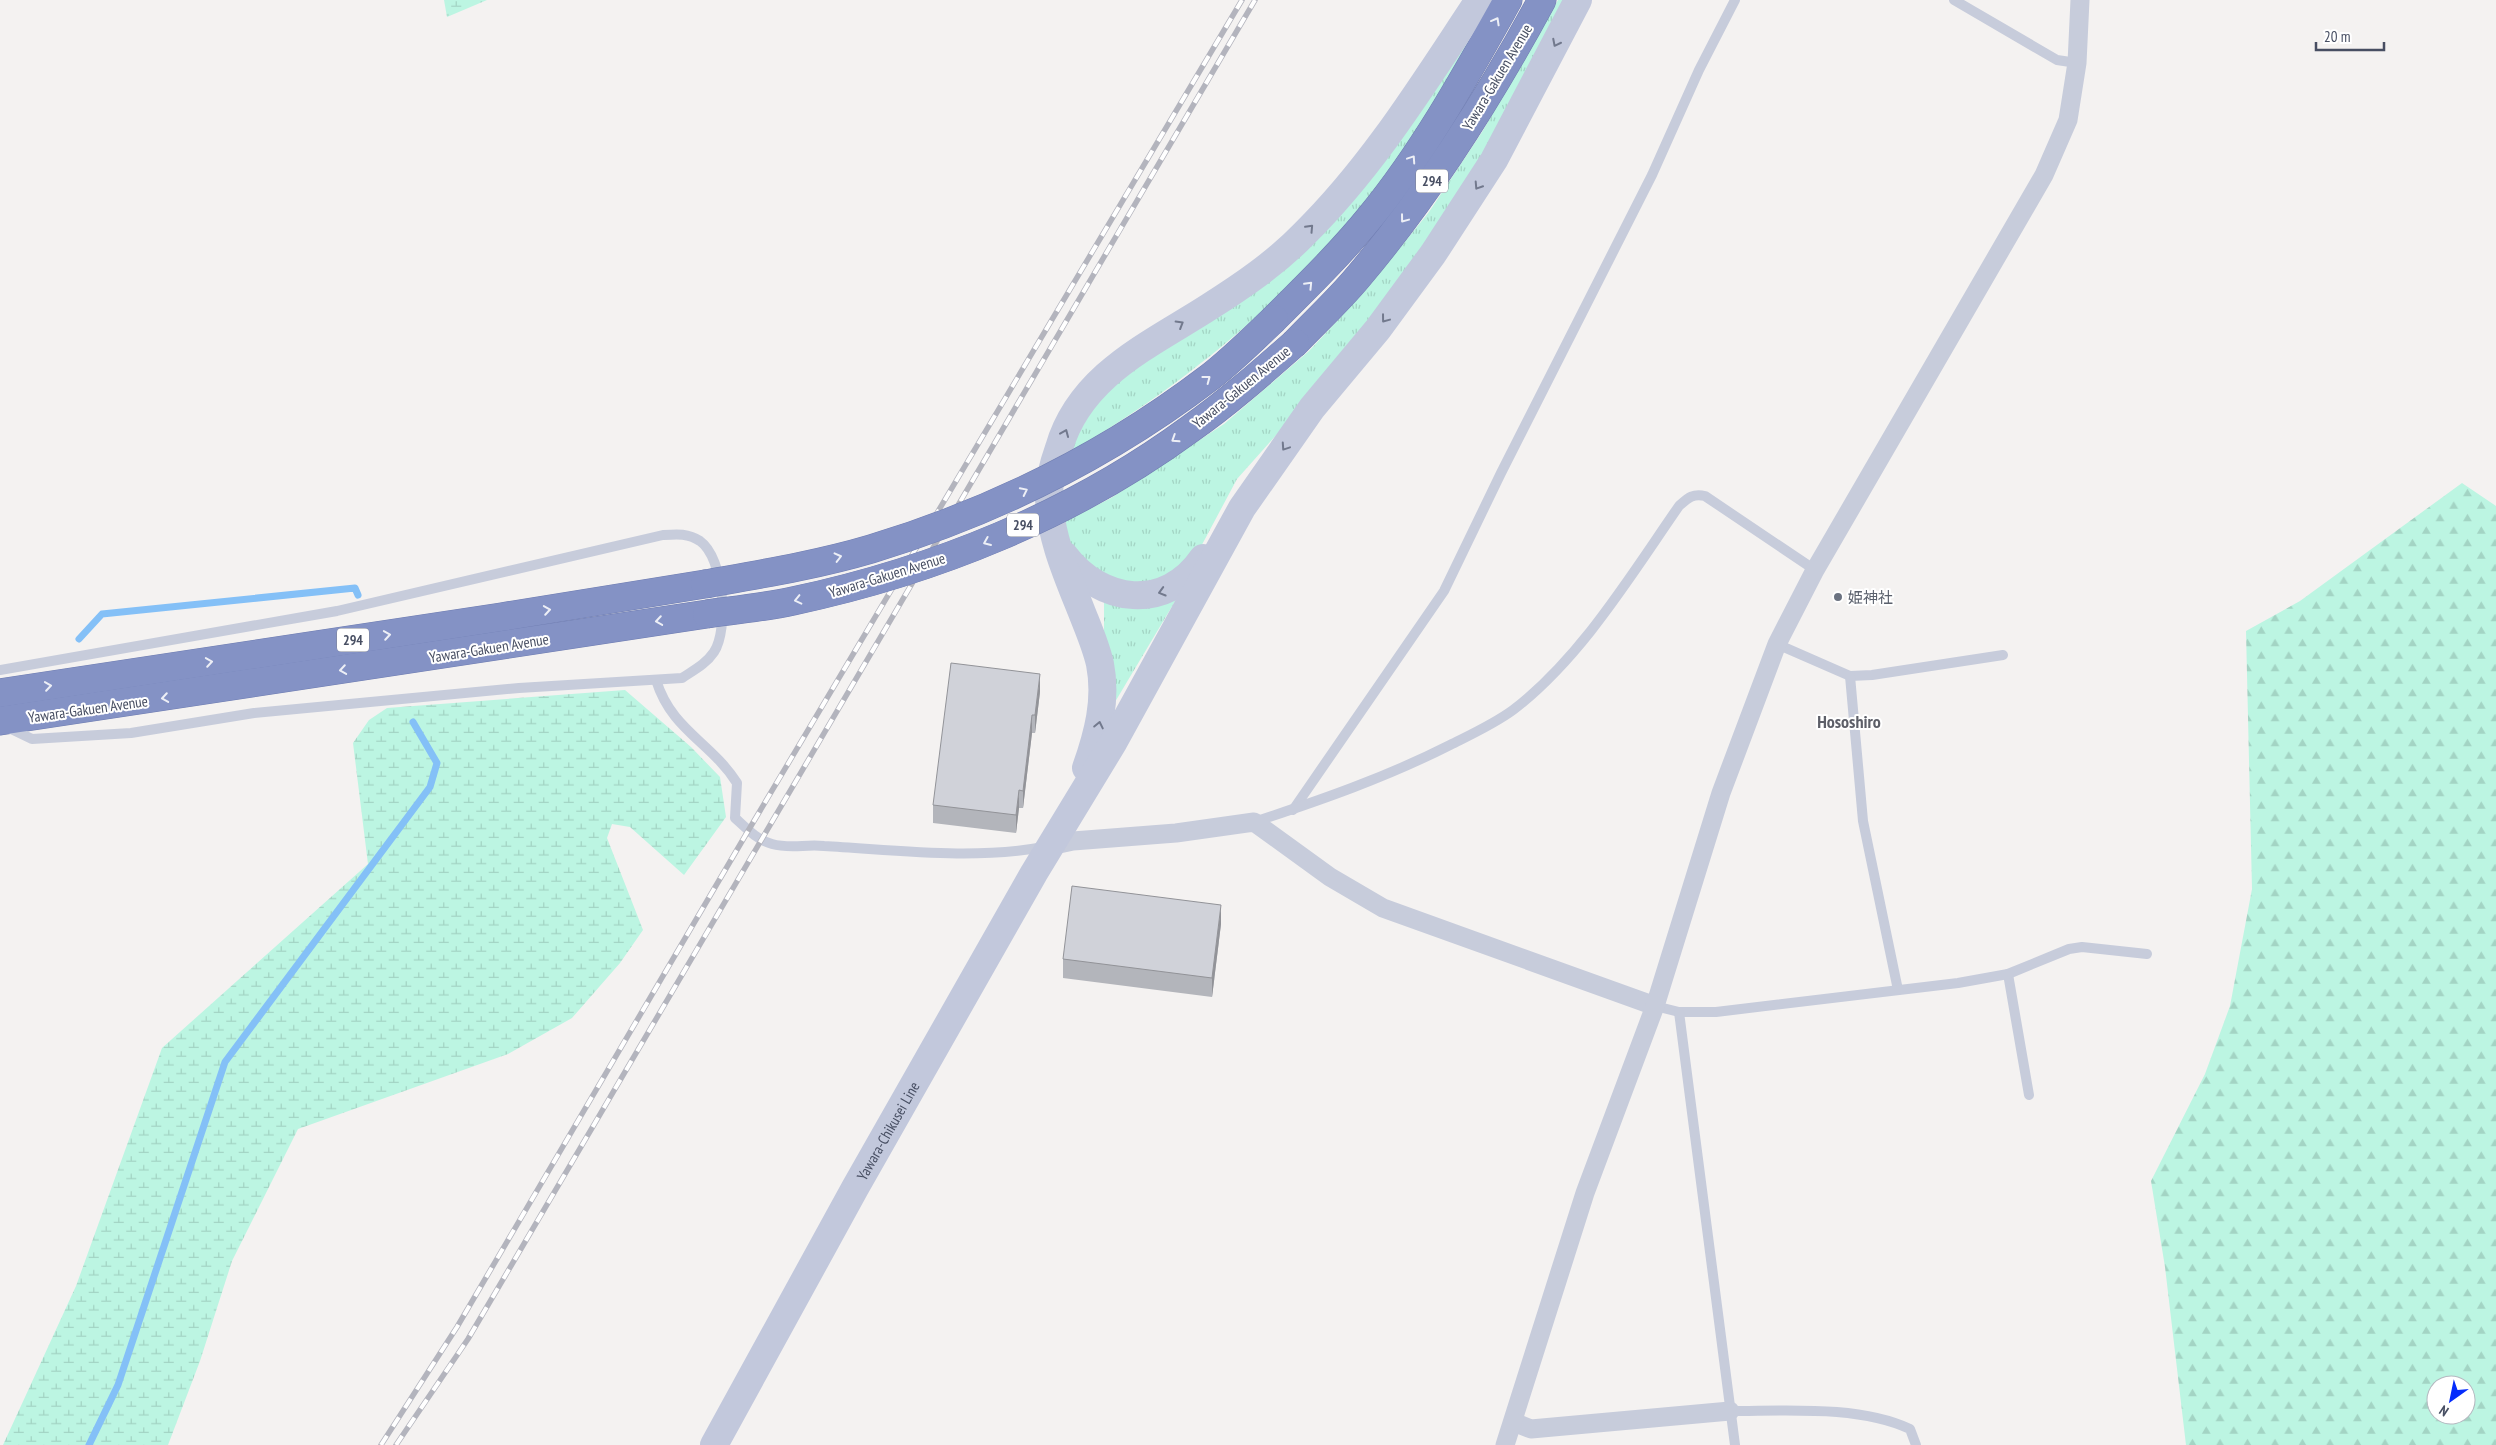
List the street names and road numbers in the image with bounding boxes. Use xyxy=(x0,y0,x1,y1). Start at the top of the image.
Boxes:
street label: Yawara-Gakuen Avenue xyxy=(1458,20,1536,134)
road number: 294 xyxy=(1416,170,1448,192)
street label: Yawara-Gakuen Avenue xyxy=(1188,342,1294,432)
road number: 294 xyxy=(1007,514,1039,536)
street label: Yawara-Gakuen Avenue xyxy=(827,548,947,602)
road number: 294 xyxy=(337,628,369,652)
street label: Yawara-Gakuen Avenue xyxy=(428,629,550,667)
street label: Yawara-Gakuen Avenue xyxy=(27,691,149,727)
street label: Yawara-Chikusei Line xyxy=(852,1078,923,1183)

